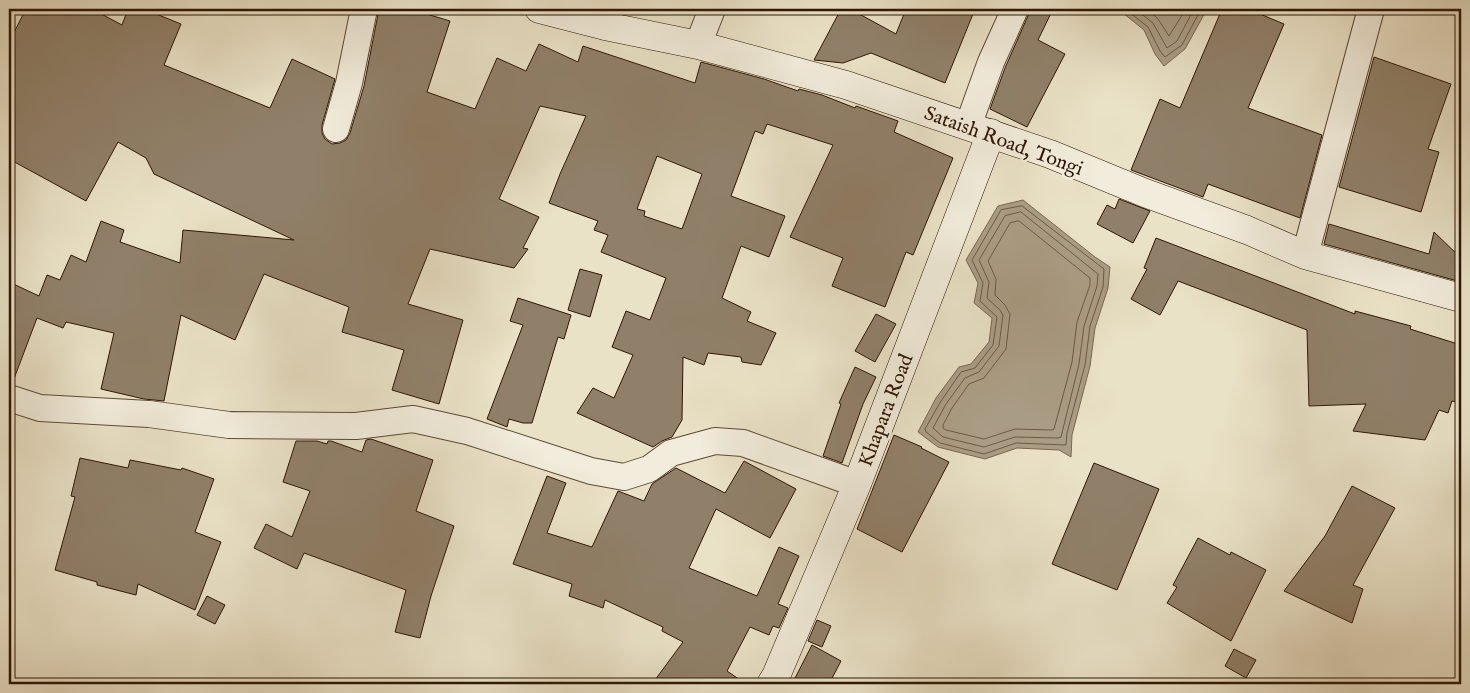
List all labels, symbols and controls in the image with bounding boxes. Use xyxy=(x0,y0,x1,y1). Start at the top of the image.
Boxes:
street label: Sataish Road, Tongi xyxy=(921,101,1086,182)
street label: Khapara Road xyxy=(853,350,919,470)

